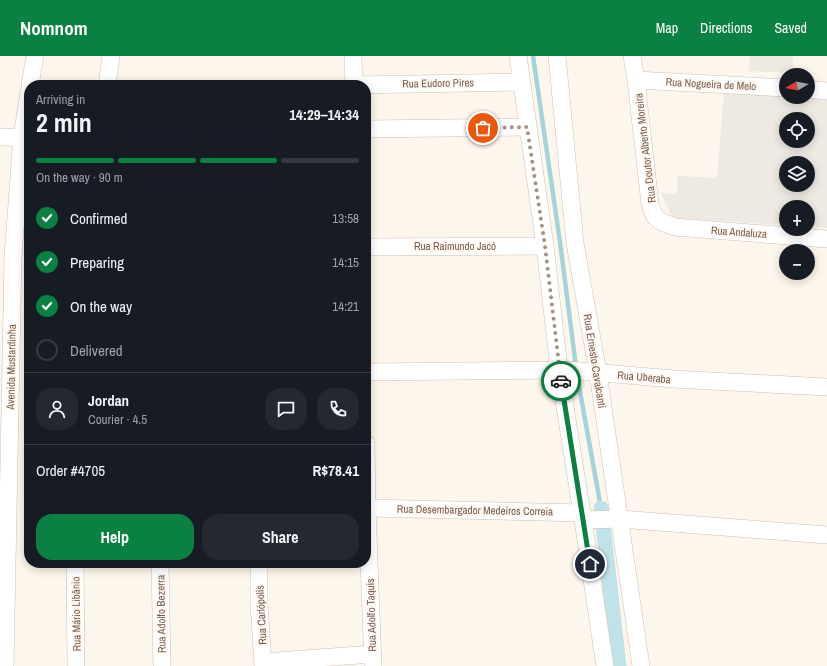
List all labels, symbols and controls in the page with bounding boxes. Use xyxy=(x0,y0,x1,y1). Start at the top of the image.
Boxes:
text: Nomnom xyxy=(20,15,88,41)
text: Map xyxy=(656,19,678,37)
text: Directions xyxy=(700,19,752,37)
text: Saved xyxy=(774,19,807,37)
north arrow xyxy=(779,68,815,104)
map controls xyxy=(779,68,815,280)
street label: Rua Eudoro Pires xyxy=(402,75,474,91)
street label: Rua Nogueira de Melo xyxy=(665,75,757,93)
text: Arriving in xyxy=(36,91,85,108)
street label: Rua Doutor Alberto Moreira xyxy=(631,92,659,204)
text: 14:29–14:34 xyxy=(289,104,359,125)
text: 2 min xyxy=(36,105,92,140)
pin xyxy=(466,111,500,145)
button: locate xyxy=(779,112,815,148)
icon: bag xyxy=(472,117,494,139)
button: layers xyxy=(779,156,815,192)
text: On the way · 90 m xyxy=(36,169,123,186)
button: + xyxy=(779,200,815,236)
icon: check xyxy=(36,207,58,229)
text: Confirmed xyxy=(70,208,127,229)
text: 13:58 xyxy=(332,210,359,227)
street label: Rua Andaluza xyxy=(710,223,768,241)
street label: Rua Raimundo Jacó xyxy=(414,239,496,253)
button: − xyxy=(779,244,815,280)
icon: check xyxy=(36,251,58,273)
text: Preparing xyxy=(70,252,124,273)
text: 14:15 xyxy=(332,254,359,271)
icon: check xyxy=(36,295,58,317)
text: On the way xyxy=(70,296,132,317)
text: 14:21 xyxy=(332,298,359,315)
street label: Rua Ernesto Cavalcanti xyxy=(581,313,609,409)
street label: Avenida Mustardinha xyxy=(3,324,19,411)
text: Delivered xyxy=(70,340,123,361)
courier xyxy=(541,361,581,401)
street label: Rua Uberaba xyxy=(617,368,671,386)
icon: car xyxy=(550,370,572,392)
button: person xyxy=(36,388,78,430)
button: chat xyxy=(265,388,307,430)
button: phone xyxy=(317,388,359,430)
text: Jordan xyxy=(88,390,129,411)
text: Courier · 4.5 xyxy=(88,411,147,428)
text: Order #4705 xyxy=(36,460,105,481)
text: R$78.41 xyxy=(312,460,359,481)
street label: Rua Desembargador Medeiros Correia xyxy=(397,502,553,518)
button: Help xyxy=(36,514,194,560)
button: Share xyxy=(202,514,359,560)
pin xyxy=(573,547,607,581)
icon: home xyxy=(579,553,601,575)
street label: Rua Adolfo Bezerra xyxy=(153,575,169,653)
street label: Rua Mário Libânio xyxy=(68,577,84,651)
street label: Rua Adolfo Taquis xyxy=(363,578,379,652)
street label: Rua Carlópolis xyxy=(252,584,270,645)

